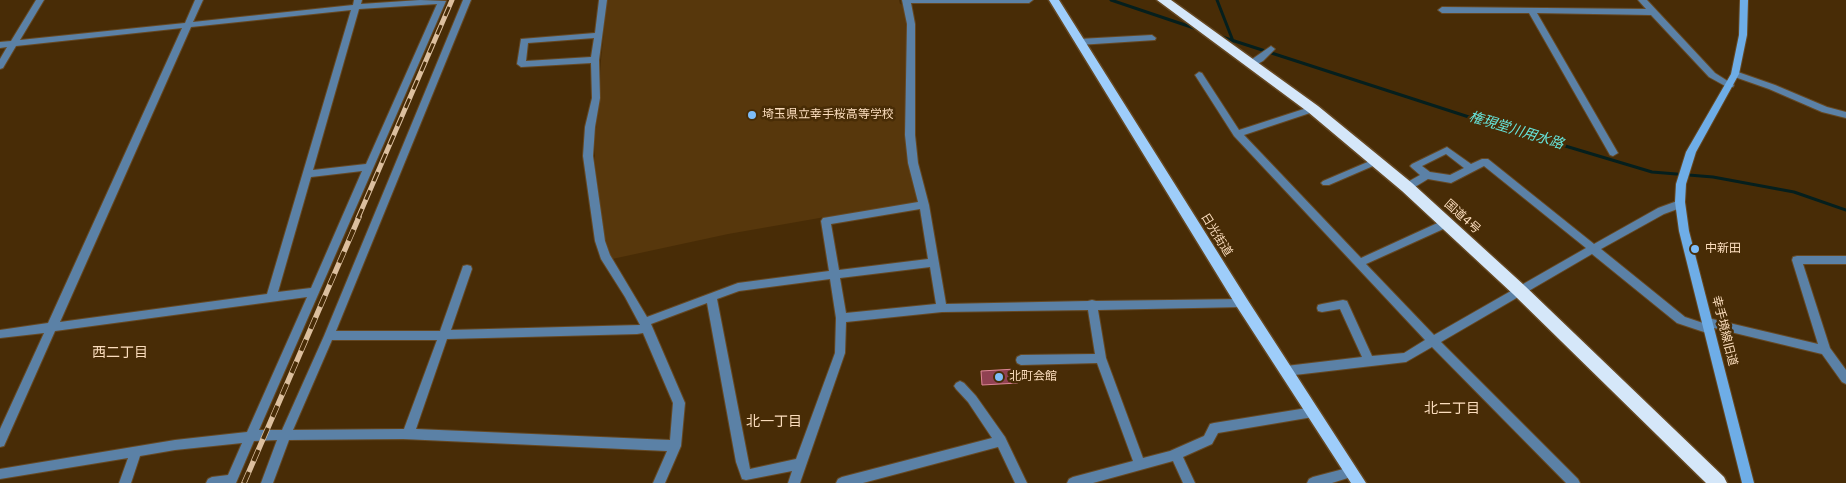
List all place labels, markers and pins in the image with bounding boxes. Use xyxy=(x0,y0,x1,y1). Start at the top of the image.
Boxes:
place label: 埼玉県立幸手桜高等学校 xyxy=(762,108,894,122)
marker: 埼玉県立幸手桜高等学校 xyxy=(746,109,758,121)
place label: 中新田 xyxy=(1705,242,1741,256)
marker: 中新田 xyxy=(1689,243,1701,255)
place label: 北町会館 xyxy=(1009,370,1057,384)
marker: 北町会館 xyxy=(993,371,1005,383)

